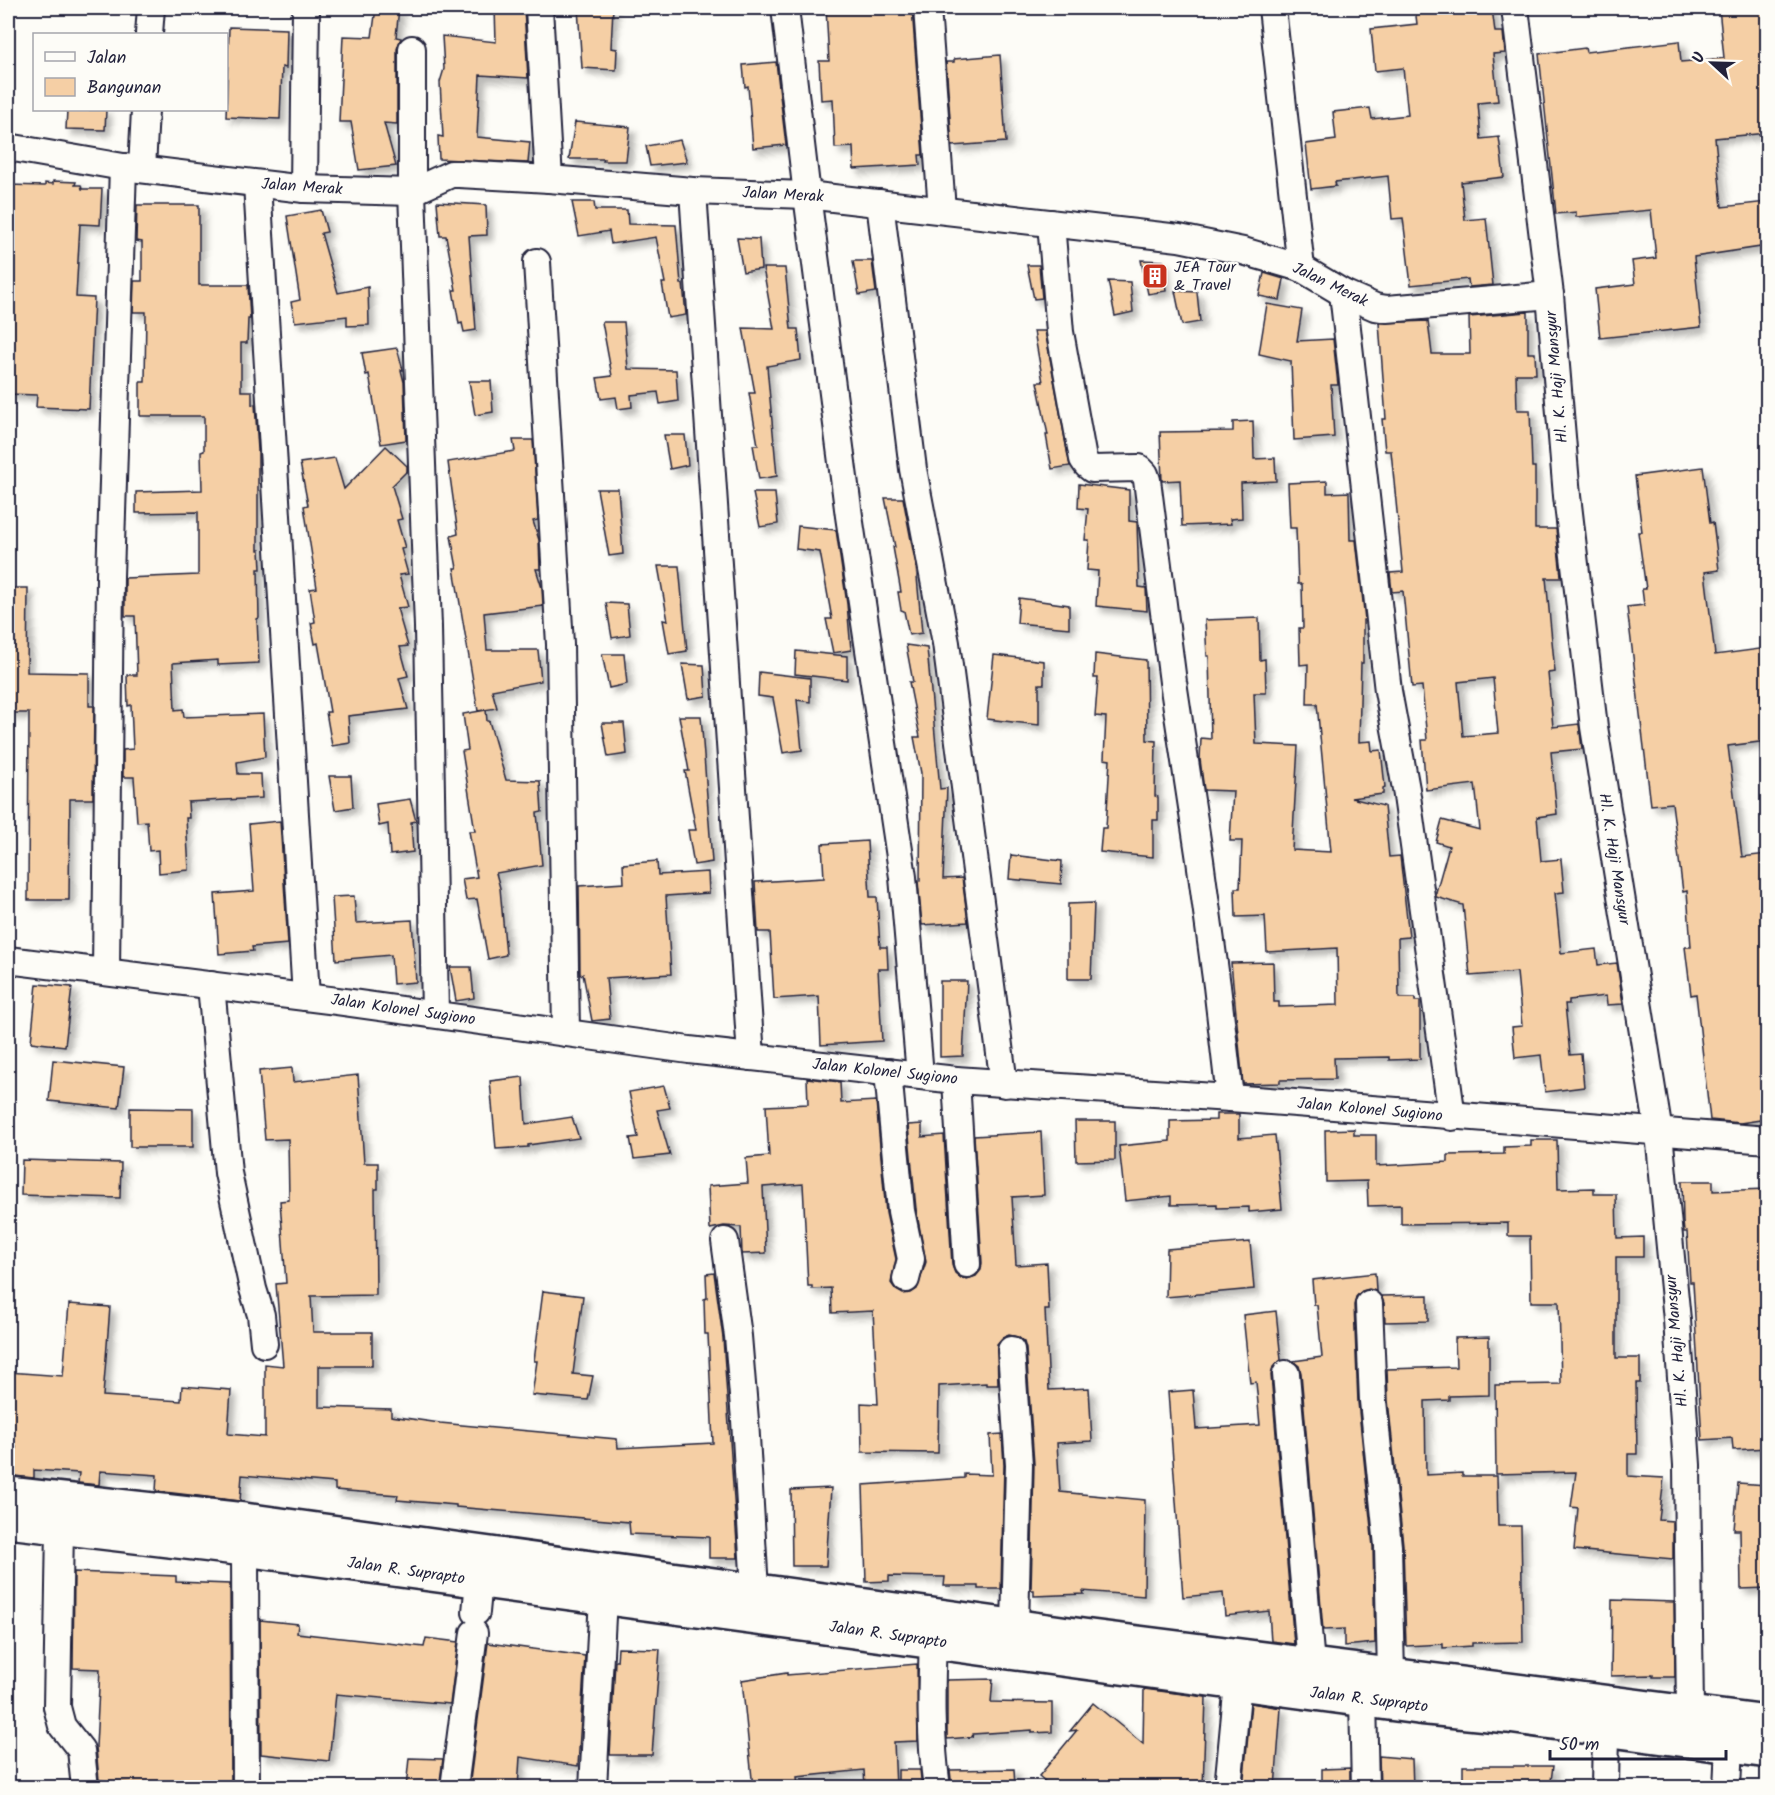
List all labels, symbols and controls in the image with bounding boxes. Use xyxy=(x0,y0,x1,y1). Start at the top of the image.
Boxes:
legend xyxy=(33,33,228,111)
north arrow xyxy=(1682,33,1742,93)
text: Jalan xyxy=(87,44,126,73)
text: U xyxy=(1686,48,1713,67)
text: Bangunan xyxy=(87,74,161,103)
street label: Jalan Merak xyxy=(260,172,344,202)
street label: Jalan Merak xyxy=(742,180,825,210)
place label: JEA Tour & Travel xyxy=(1174,255,1237,298)
street label: Jalan Merak xyxy=(1288,256,1373,314)
building icon: JEA Tour & Travel xyxy=(1140,261,1170,291)
street label: Hl. K. Haji Mansyur xyxy=(1539,308,1575,444)
street label: Hl. K. Haji Mansyur xyxy=(1591,791,1637,928)
street label: Jalan Kolonel Sugiono xyxy=(329,987,477,1033)
street label: Jalan Kolonel Sugiono xyxy=(811,1052,959,1092)
street label: Jalan Kolonel Sugiono xyxy=(1296,1091,1444,1129)
street label: Hl. K. Haji Mansyur xyxy=(1659,1272,1695,1408)
street label: Jalan R. Suprapto xyxy=(346,1550,466,1592)
street label: Jalan R. Suprapto xyxy=(828,1614,948,1656)
street label: Jalan R. Suprapto xyxy=(1309,1680,1429,1720)
scale bar xyxy=(1550,1723,1726,1761)
text: 50 m xyxy=(1559,1731,1599,1760)

